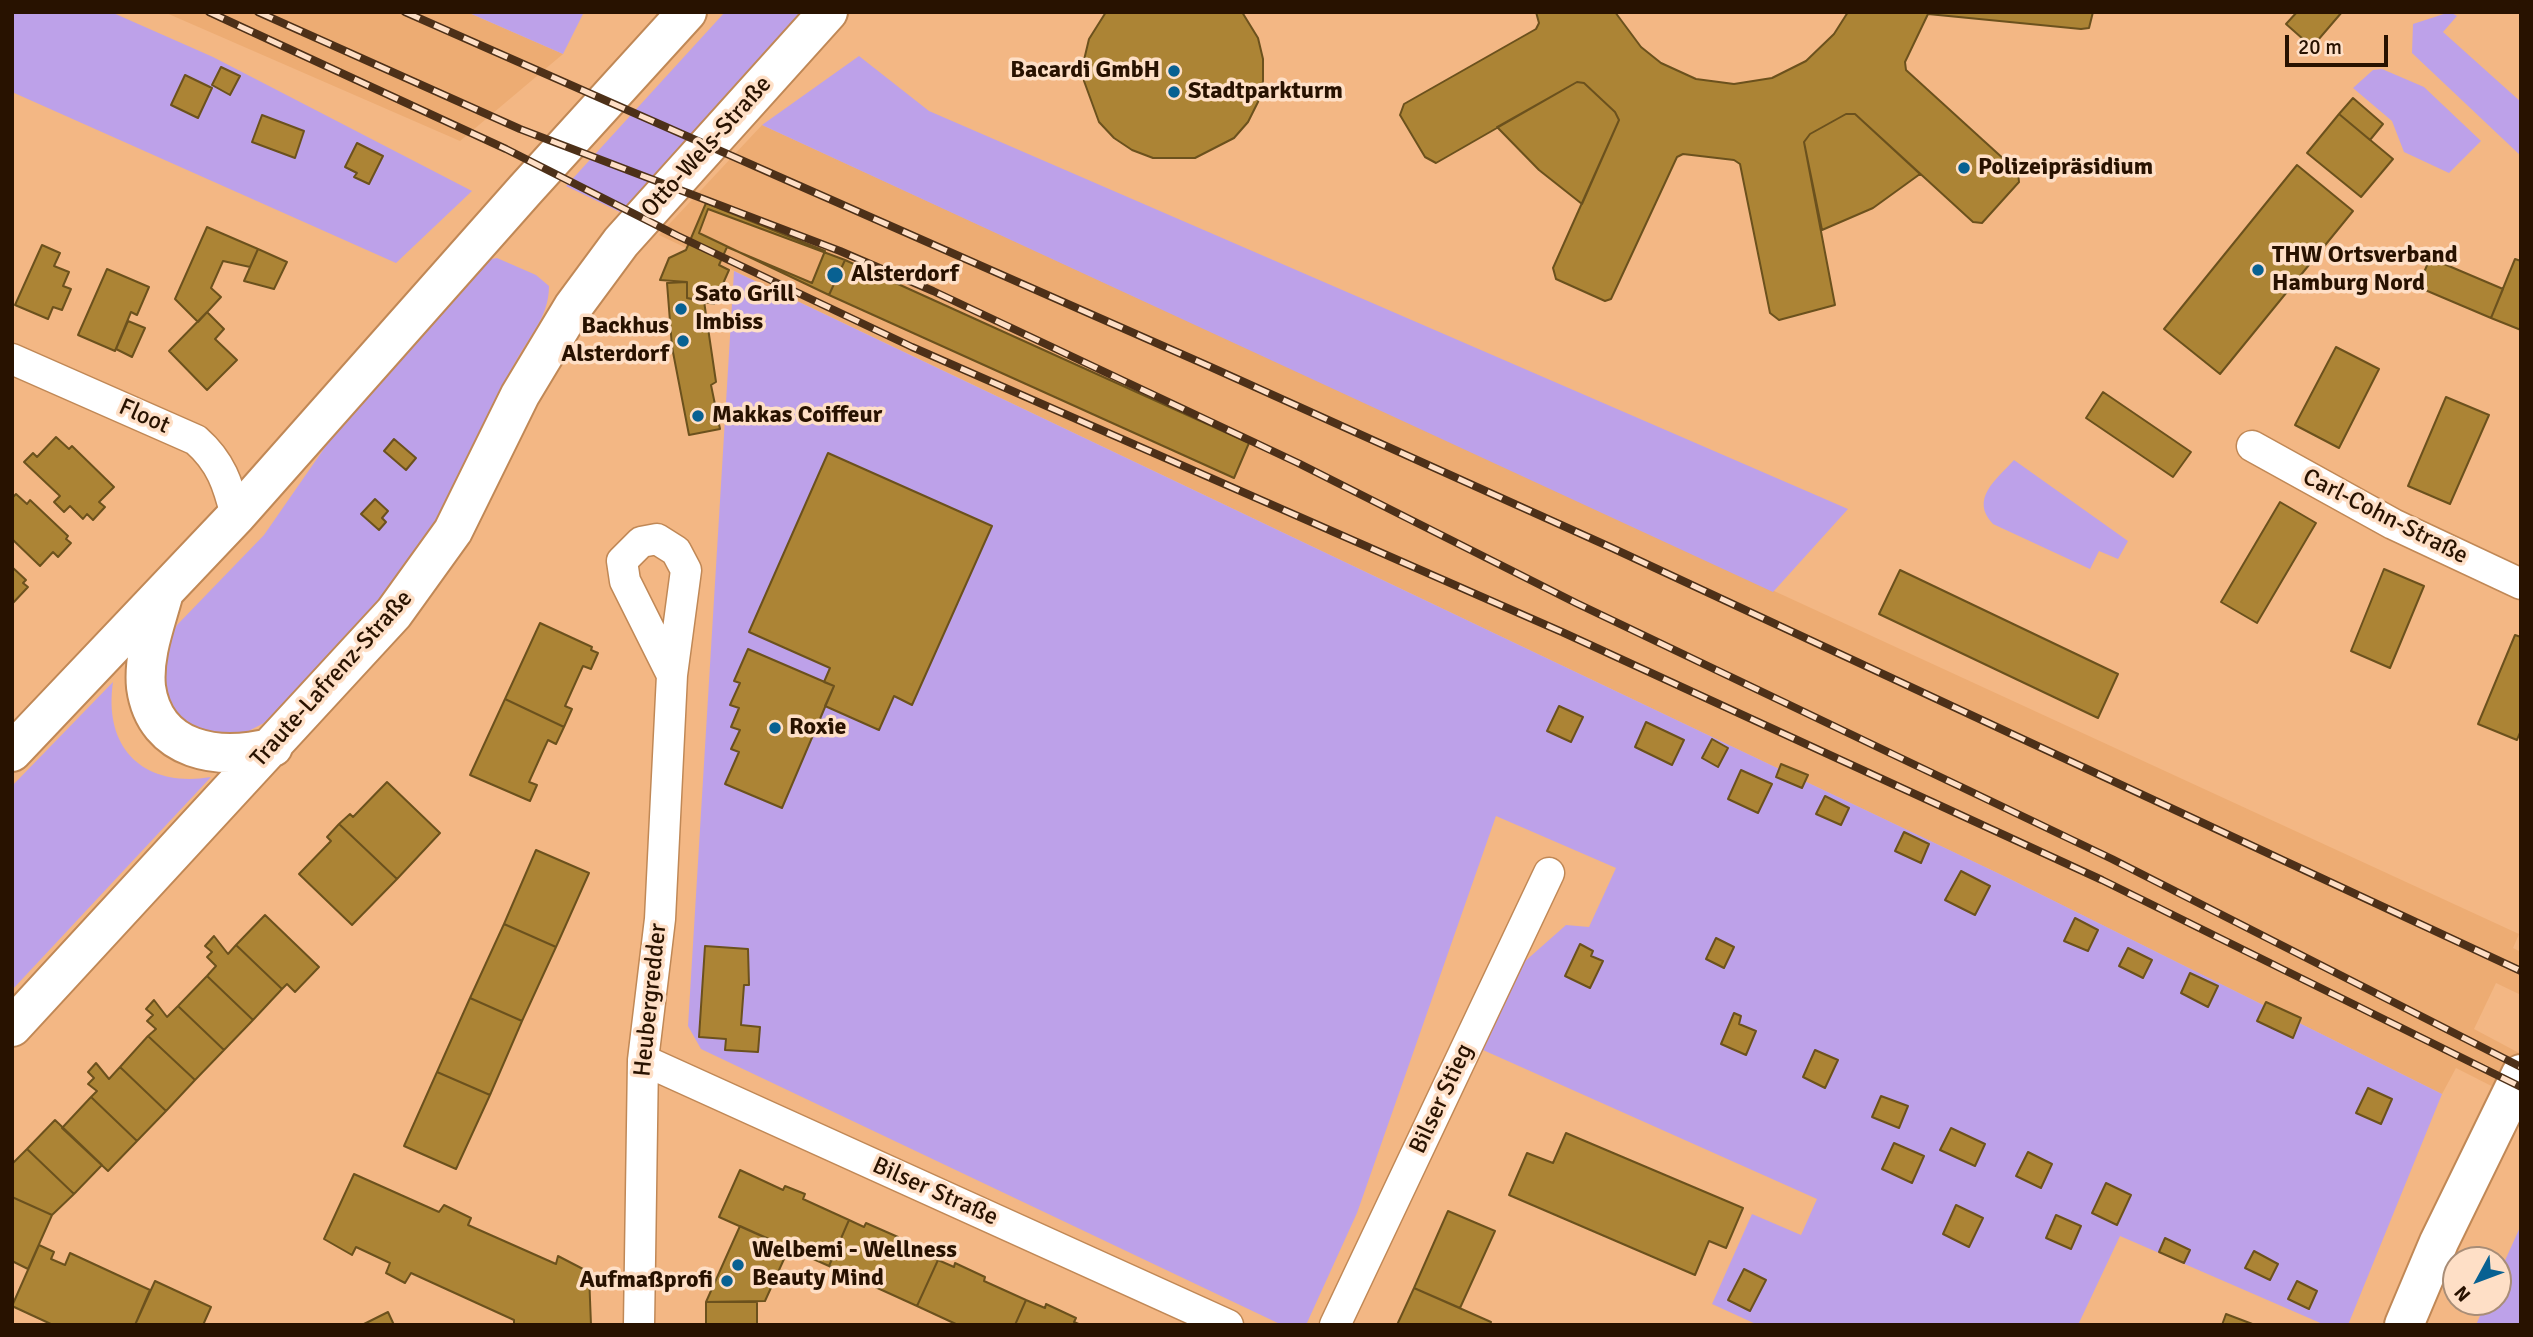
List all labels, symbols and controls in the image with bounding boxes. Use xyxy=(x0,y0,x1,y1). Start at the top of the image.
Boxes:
scale bar xyxy=(2288,21,2391,65)
text: 20 m xyxy=(2298,34,2342,60)
place label: Bacardi GmbH xyxy=(1010,57,1160,85)
marker: Bacardi GmbH xyxy=(1166,63,1182,79)
street label: Otto-Wels-Straße xyxy=(636,70,778,224)
place label: Stadtparkturm xyxy=(1188,78,1343,106)
marker: Stadtparkturm xyxy=(1166,84,1182,100)
place label: Polizeipräsidium xyxy=(1978,154,2153,182)
marker: Polizeipräsidium xyxy=(1956,160,1972,176)
place label: THW Ortsverband Hamburg Nord xyxy=(2272,242,2458,298)
place label: Alsterdorf xyxy=(851,261,959,289)
marker: THW Ortsverband Hamburg Nord xyxy=(2250,262,2266,278)
marker: Alsterdorf xyxy=(825,265,845,285)
place label: Sato Grill Imbiss xyxy=(695,281,795,337)
marker: Sato Grill Imbiss xyxy=(673,301,689,317)
place label: Backhus Alsterdorf xyxy=(561,313,669,369)
marker: Backhus Alsterdorf xyxy=(675,333,691,349)
street label: Floot xyxy=(114,393,174,441)
place label: Makkas Coiffeur xyxy=(712,402,882,430)
marker: Makkas Coiffeur xyxy=(690,408,706,424)
street label: Carl-Cohn-Straße xyxy=(2298,463,2472,571)
street label: Traute-Lafrenz-Straße xyxy=(245,585,419,773)
place label: Roxie xyxy=(789,714,846,742)
marker: Roxie xyxy=(767,720,783,736)
street label: Heubergredder xyxy=(629,922,673,1078)
street label: Bilser Stieg xyxy=(1404,1040,1480,1158)
street label: Bilser Straße xyxy=(868,1152,1002,1232)
place label: Welbemi - Wellness Beauty Mind xyxy=(752,1237,957,1293)
north arrow xyxy=(2442,1246,2512,1316)
marker: Welbemi - Wellness Beauty Mind xyxy=(730,1257,746,1273)
place label: Aufmaßprofi xyxy=(580,1267,713,1295)
marker: Aufmaßprofi xyxy=(719,1273,735,1289)
text: N xyxy=(2449,1281,2476,1306)

